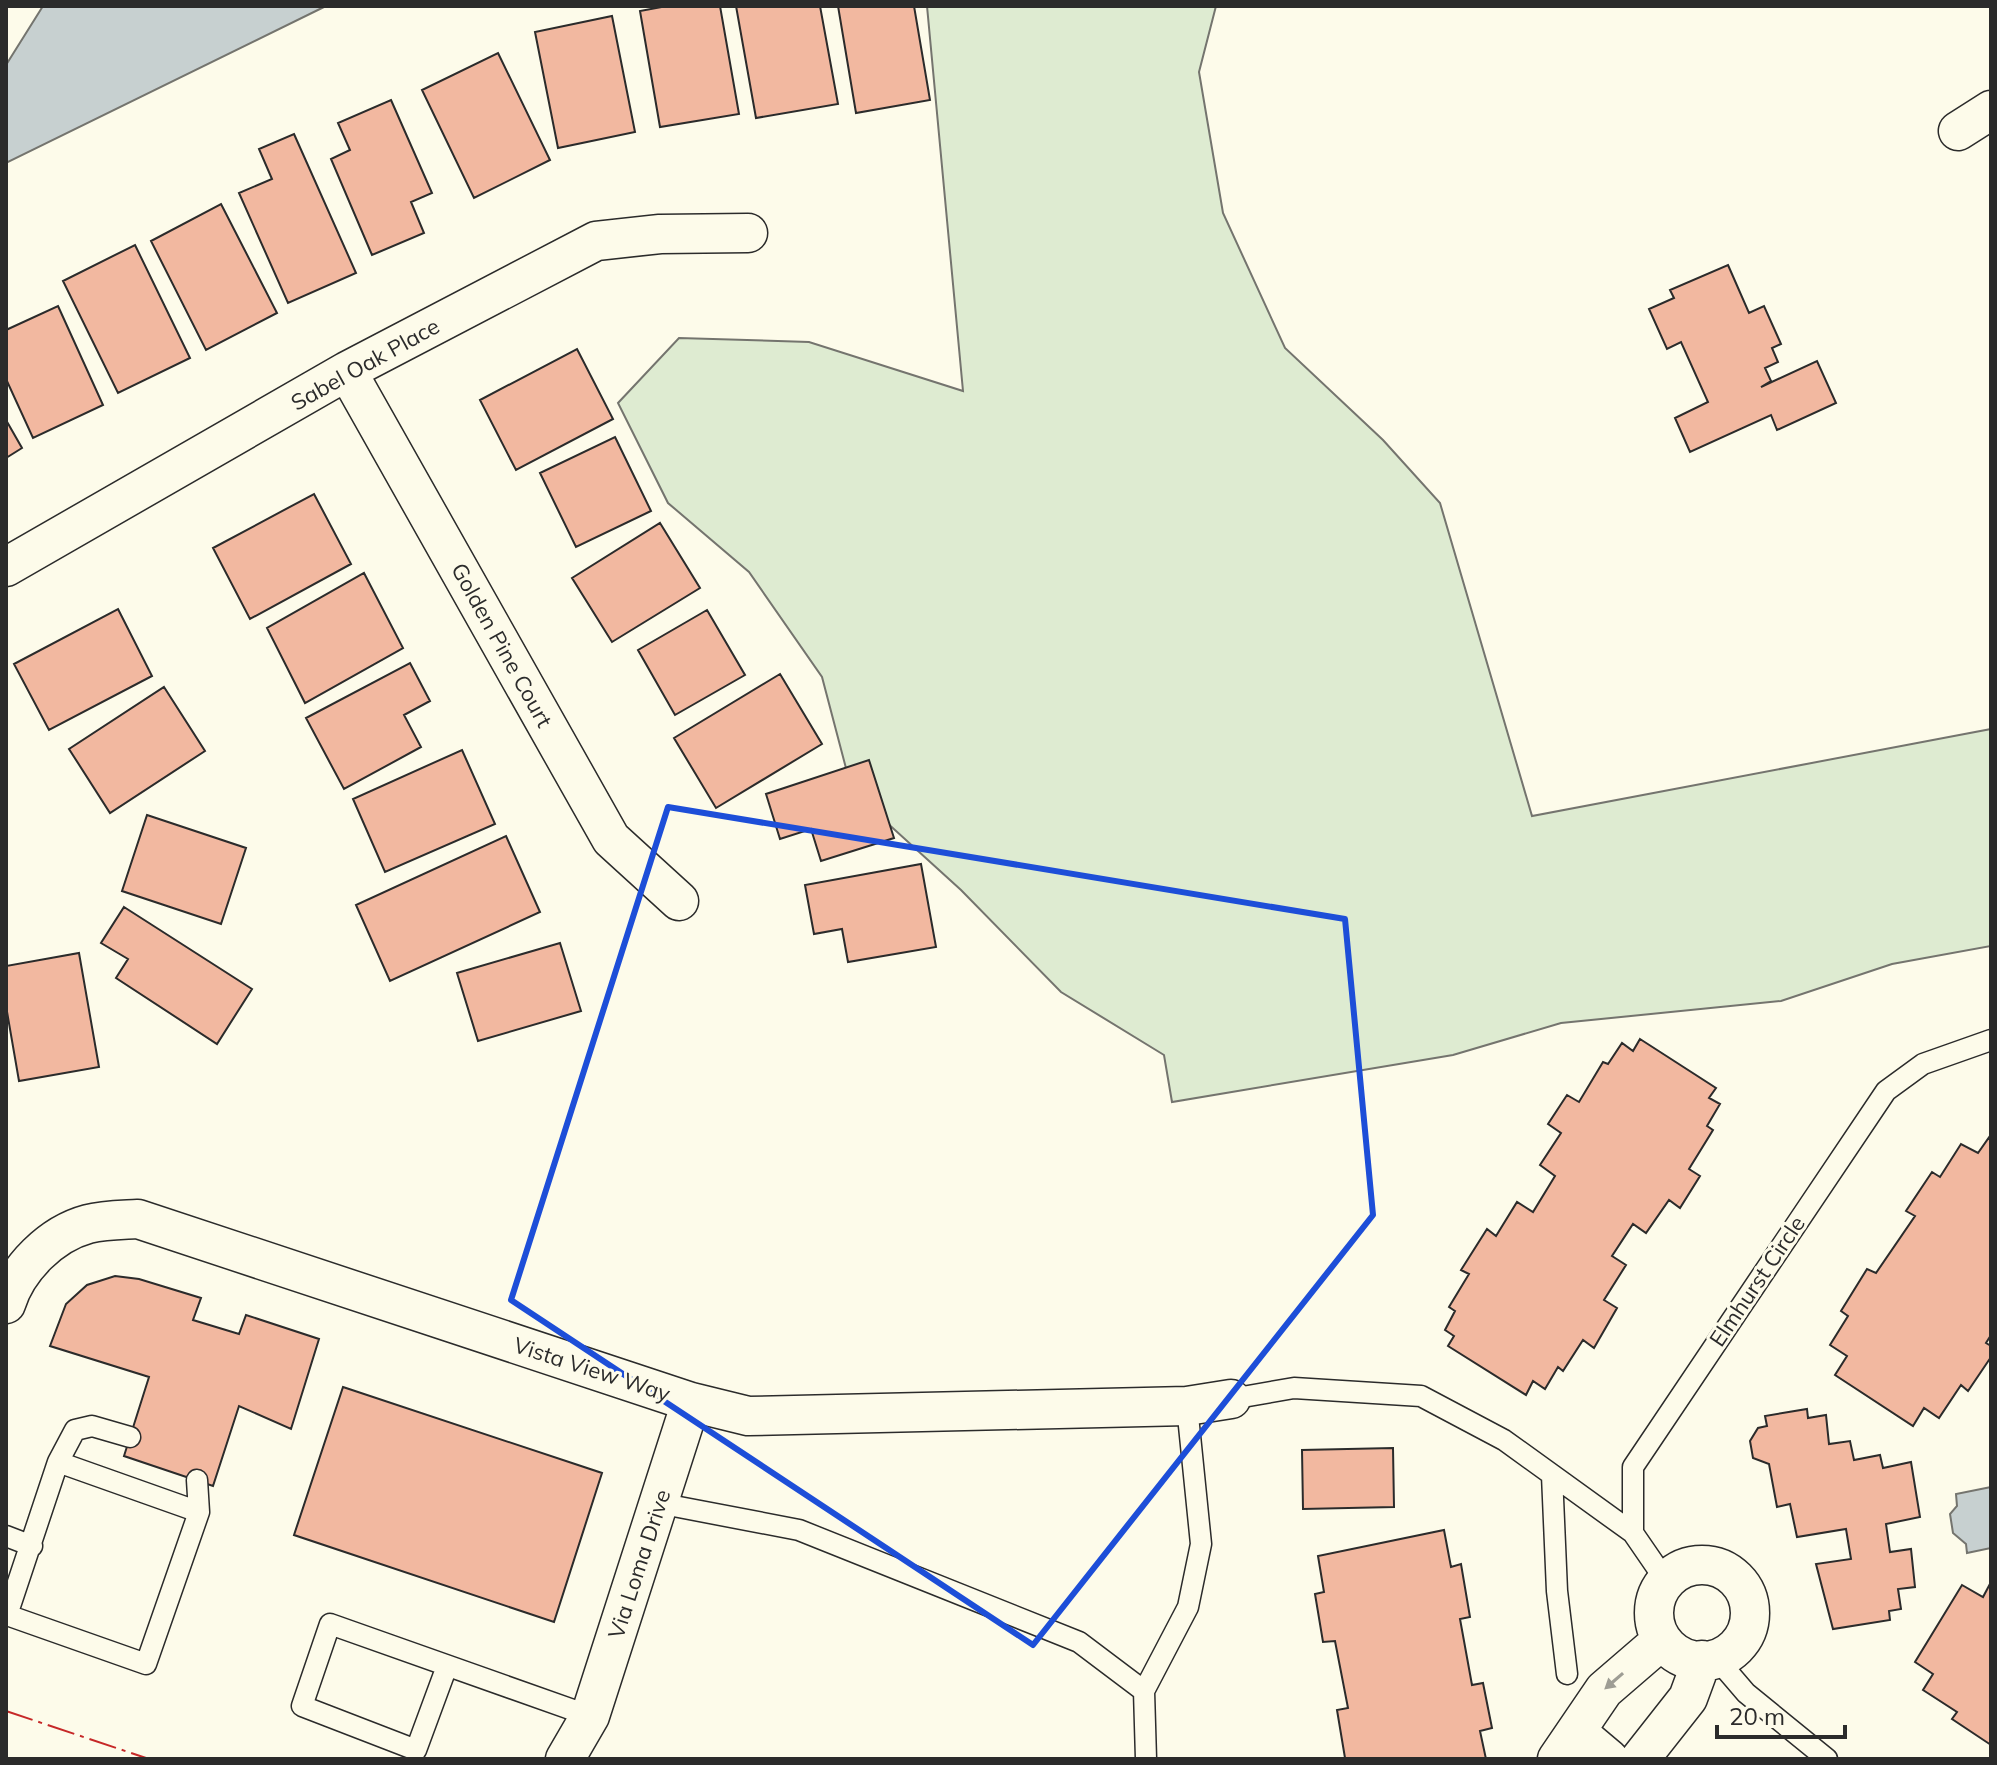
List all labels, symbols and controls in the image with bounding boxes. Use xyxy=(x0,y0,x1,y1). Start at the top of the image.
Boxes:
street label: Sabel Oak Place xyxy=(286,312,444,416)
street label: Golden Pine Court xyxy=(445,558,559,732)
street label: Elmhurst Circle xyxy=(1703,1210,1811,1352)
street label: Vista View Way xyxy=(510,1330,674,1408)
street label: Via Loma Drive xyxy=(602,1486,676,1642)
one-way arrow xyxy=(1605,1672,1625,1689)
scale bar xyxy=(1717,1689,1845,1739)
text: 20 m xyxy=(1729,1701,1785,1731)

